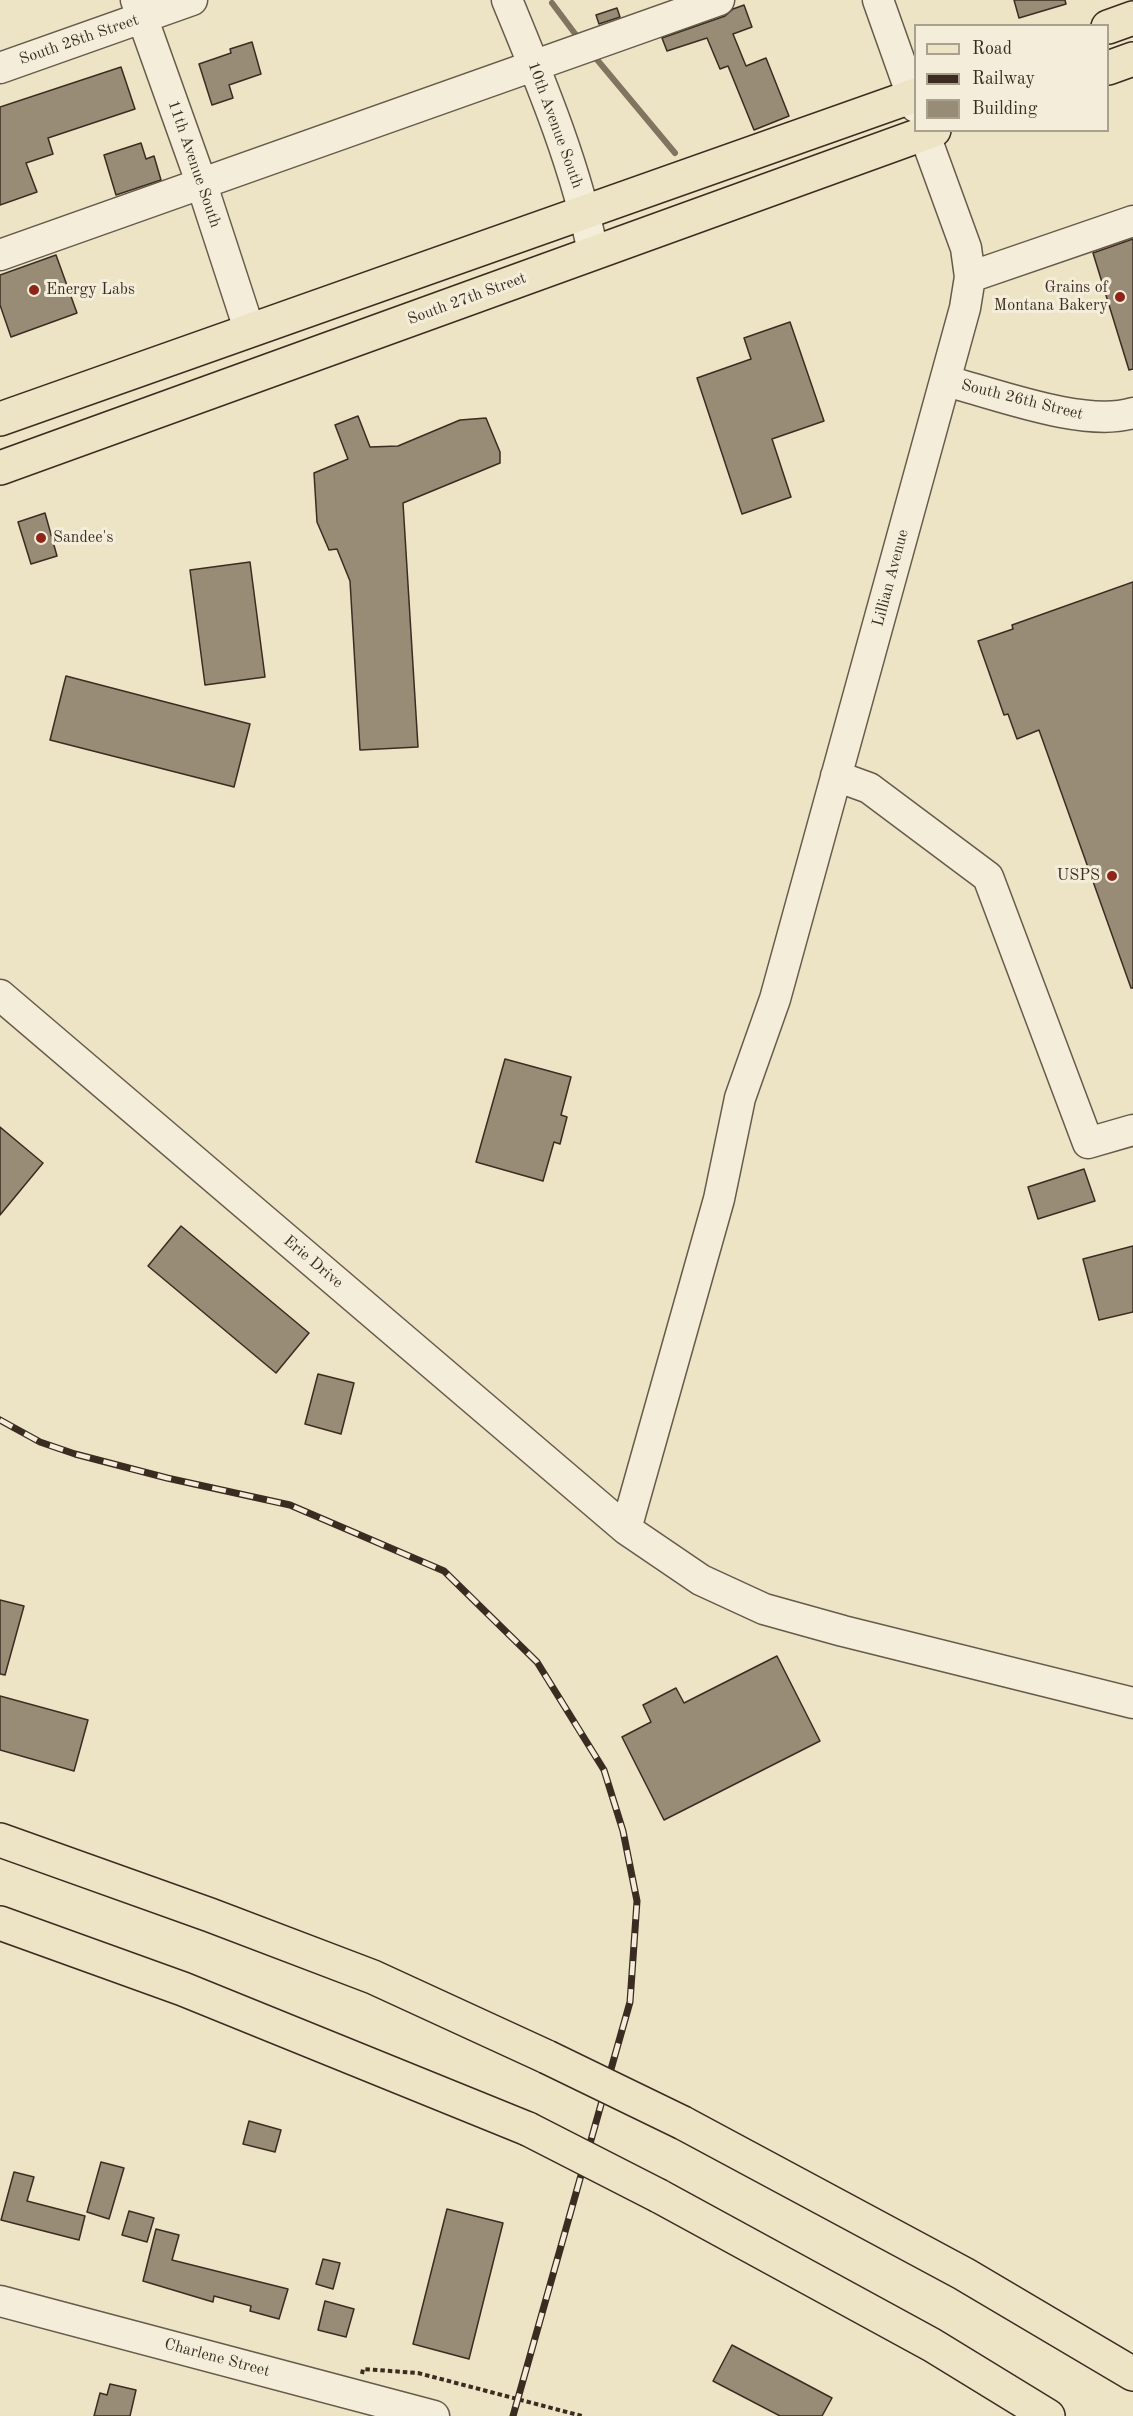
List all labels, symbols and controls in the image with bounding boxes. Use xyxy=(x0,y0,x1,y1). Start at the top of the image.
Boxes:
street label: South 28th Street xyxy=(17,11,141,69)
legend xyxy=(914,24,1109,132)
text: Road xyxy=(972,40,1012,58)
street label: 10th Avenue South xyxy=(523,59,587,191)
text: Railway xyxy=(972,70,1035,88)
street label: 11th Avenue South xyxy=(163,98,225,230)
text: Building xyxy=(972,100,1037,118)
street label: South 27th Street xyxy=(405,269,529,329)
place label: Grains of Montana Bakery xyxy=(994,278,1108,316)
place label: Energy Labs xyxy=(46,280,135,300)
marker: Energy Labs xyxy=(27,283,41,297)
marker: Grains of Montana Bakery xyxy=(1113,290,1127,304)
street label: South 26th Street xyxy=(959,376,1085,424)
street label: Lillian Avenue xyxy=(869,527,913,629)
place label: Sandee's xyxy=(53,528,113,548)
marker: Sandee's xyxy=(34,531,48,545)
place label: USPS xyxy=(1057,866,1100,886)
marker: USPS xyxy=(1105,869,1119,883)
street label: Erie Drive xyxy=(279,1231,347,1293)
street label: Charlene Street xyxy=(162,2335,272,2381)

